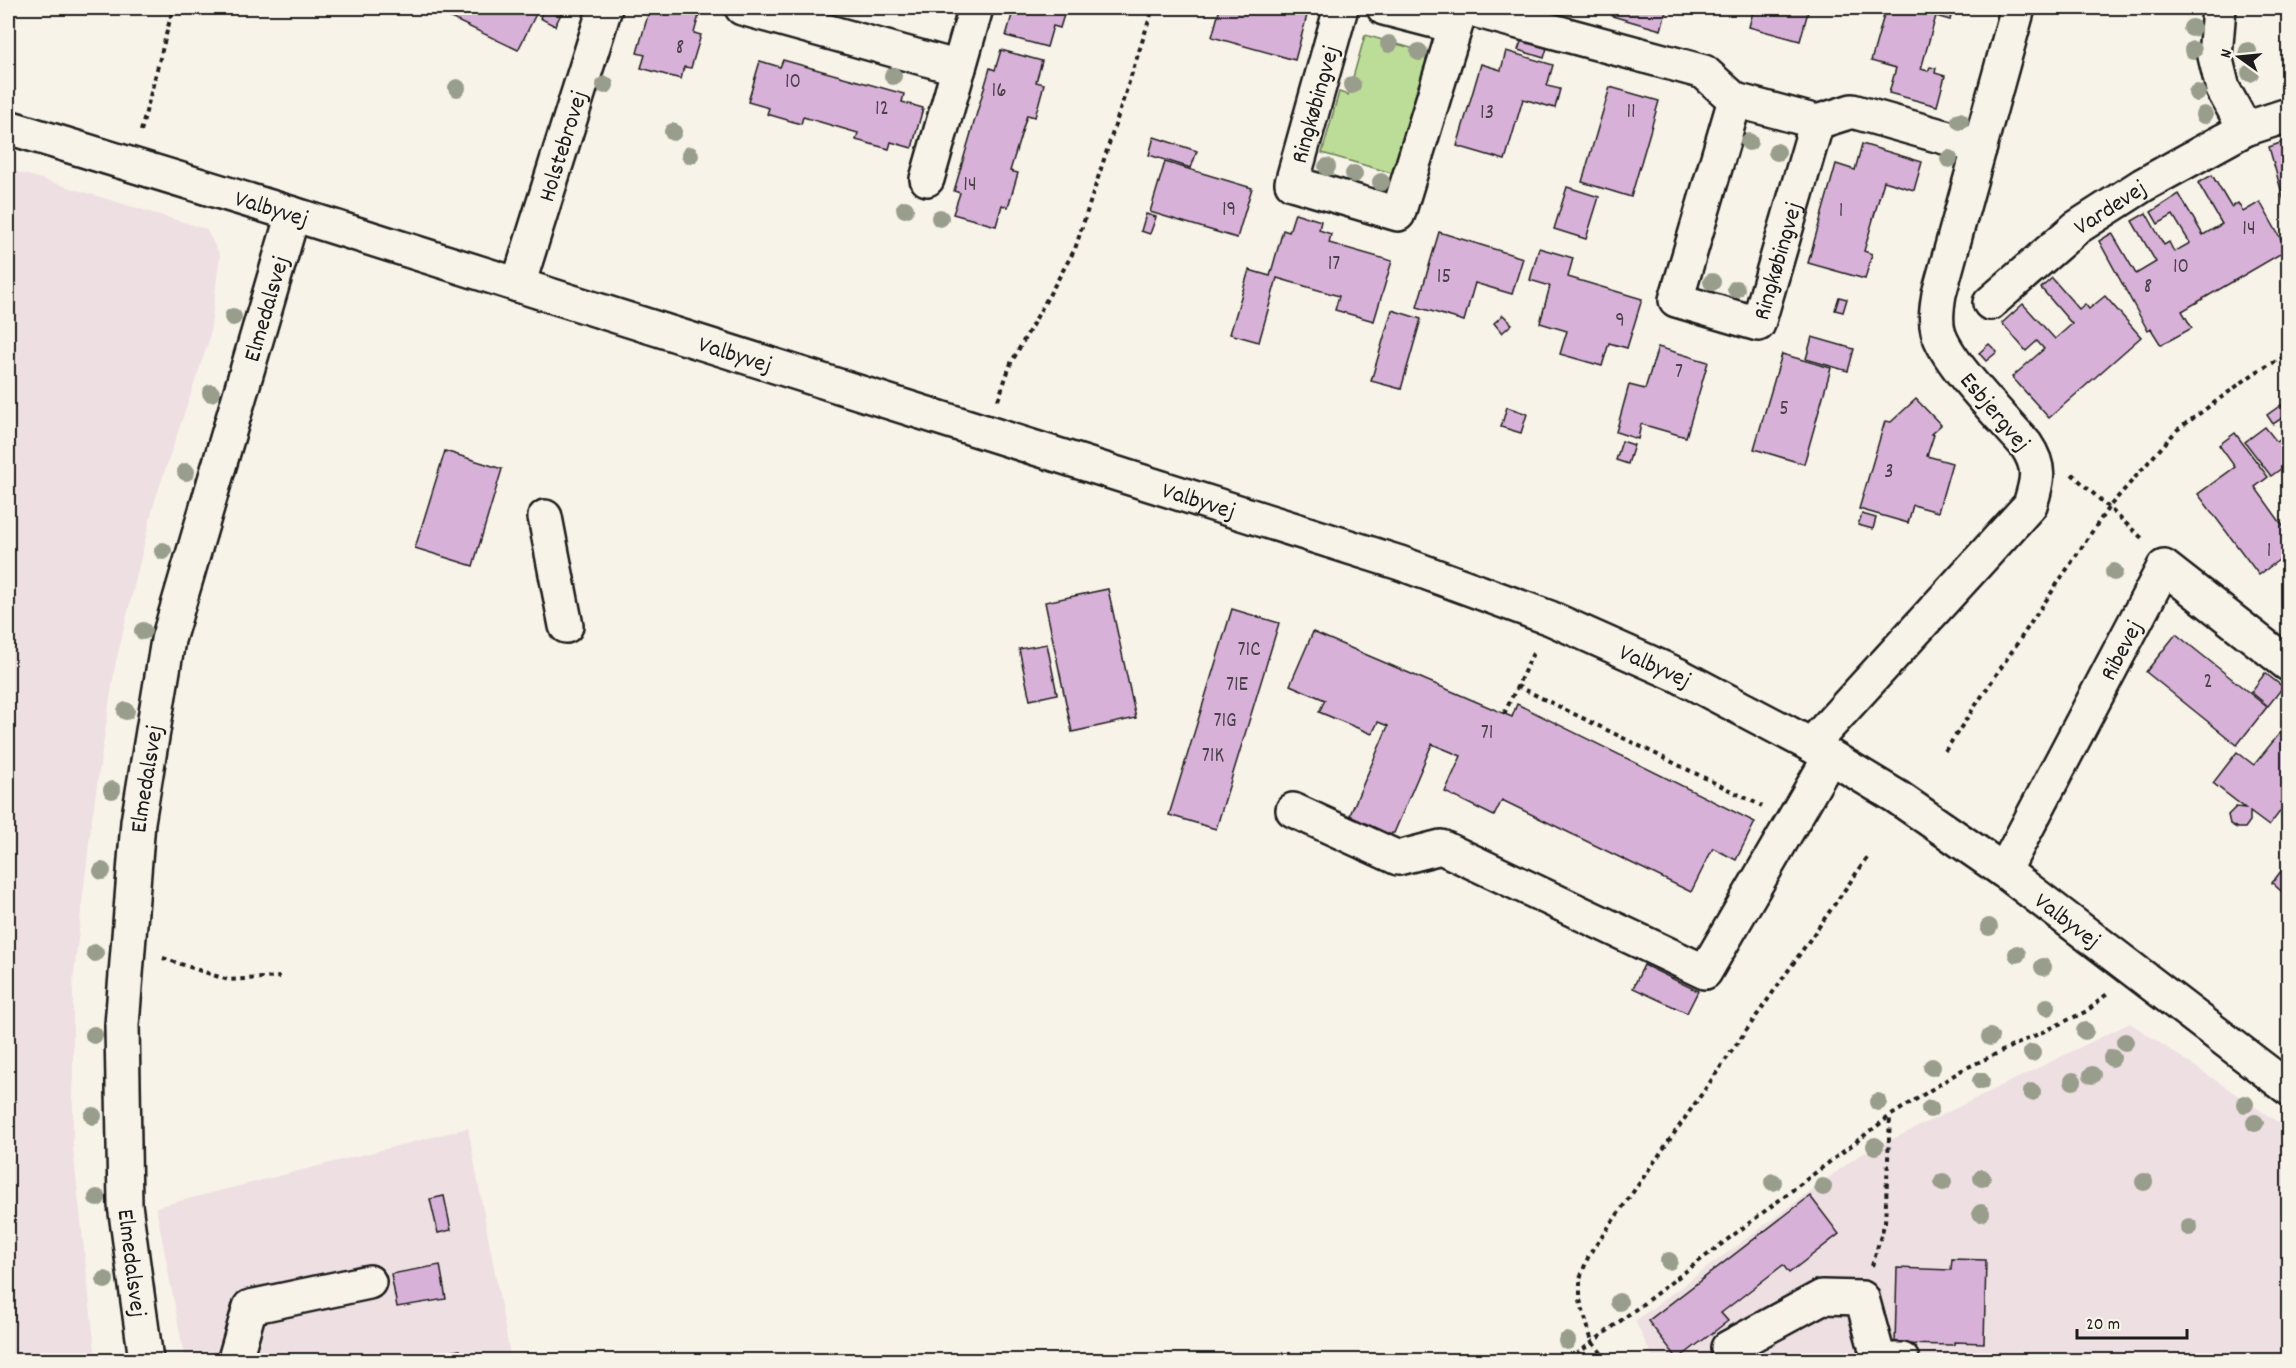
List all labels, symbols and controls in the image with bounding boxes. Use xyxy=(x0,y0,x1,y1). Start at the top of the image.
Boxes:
north arrow xyxy=(2209,27,2269,87)
house number: 8 xyxy=(676,34,684,64)
street label: Ringkøbingvej xyxy=(1284,42,1350,168)
text: N xyxy=(2215,47,2239,61)
house number: 10 xyxy=(785,68,801,98)
house number: 16 xyxy=(992,77,1006,107)
street label: Holstebrovej xyxy=(531,87,598,207)
house number: 12 xyxy=(875,95,889,125)
house number: 11 xyxy=(1626,98,1636,128)
house number: 13 xyxy=(1480,99,1494,129)
house number: 14 xyxy=(963,171,977,201)
street label: Vardevej xyxy=(2068,173,2154,245)
street label: Valbyvej xyxy=(230,183,312,238)
house number: 19 xyxy=(1222,196,1236,226)
house number: 1 xyxy=(1839,197,1843,227)
street label: Ringkøbingvej xyxy=(1746,198,1813,325)
house number: 14 xyxy=(2242,215,2256,245)
house number: 17 xyxy=(1328,250,1340,280)
street label: Elmedalsvej xyxy=(237,252,300,366)
house number: 10 xyxy=(2173,253,2189,283)
house number: 15 xyxy=(1437,263,1451,293)
house number: 8 xyxy=(2144,273,2152,303)
house number: 9 xyxy=(1615,307,1625,337)
street label: Valbyvej xyxy=(694,329,776,384)
house number: 7 xyxy=(1675,358,1683,388)
street label: Esbjergvej xyxy=(1950,366,2037,460)
house number: 5 xyxy=(1779,395,1789,425)
house number: 3 xyxy=(1884,458,1894,488)
street label: Valbyvej xyxy=(1157,475,1239,530)
house number: 1 xyxy=(2267,537,2271,567)
street label: Ribevej xyxy=(2093,615,2153,687)
house number: 71C xyxy=(1237,636,1261,666)
street label: Valbyvej xyxy=(1613,637,1696,699)
house number: 2 xyxy=(2203,668,2213,698)
house number: 71E xyxy=(1226,671,1249,701)
house number: 71G xyxy=(1213,707,1237,737)
house number: 71 xyxy=(1481,719,1493,749)
street label: Elmedalsvej xyxy=(123,723,174,834)
house number: 71K xyxy=(1202,742,1224,772)
street label: Valbyvej xyxy=(2026,886,2107,959)
street label: Elmedalsvej xyxy=(107,1207,154,1319)
scale bar xyxy=(2077,1302,2186,1340)
text: 20 m xyxy=(2086,1313,2120,1338)

